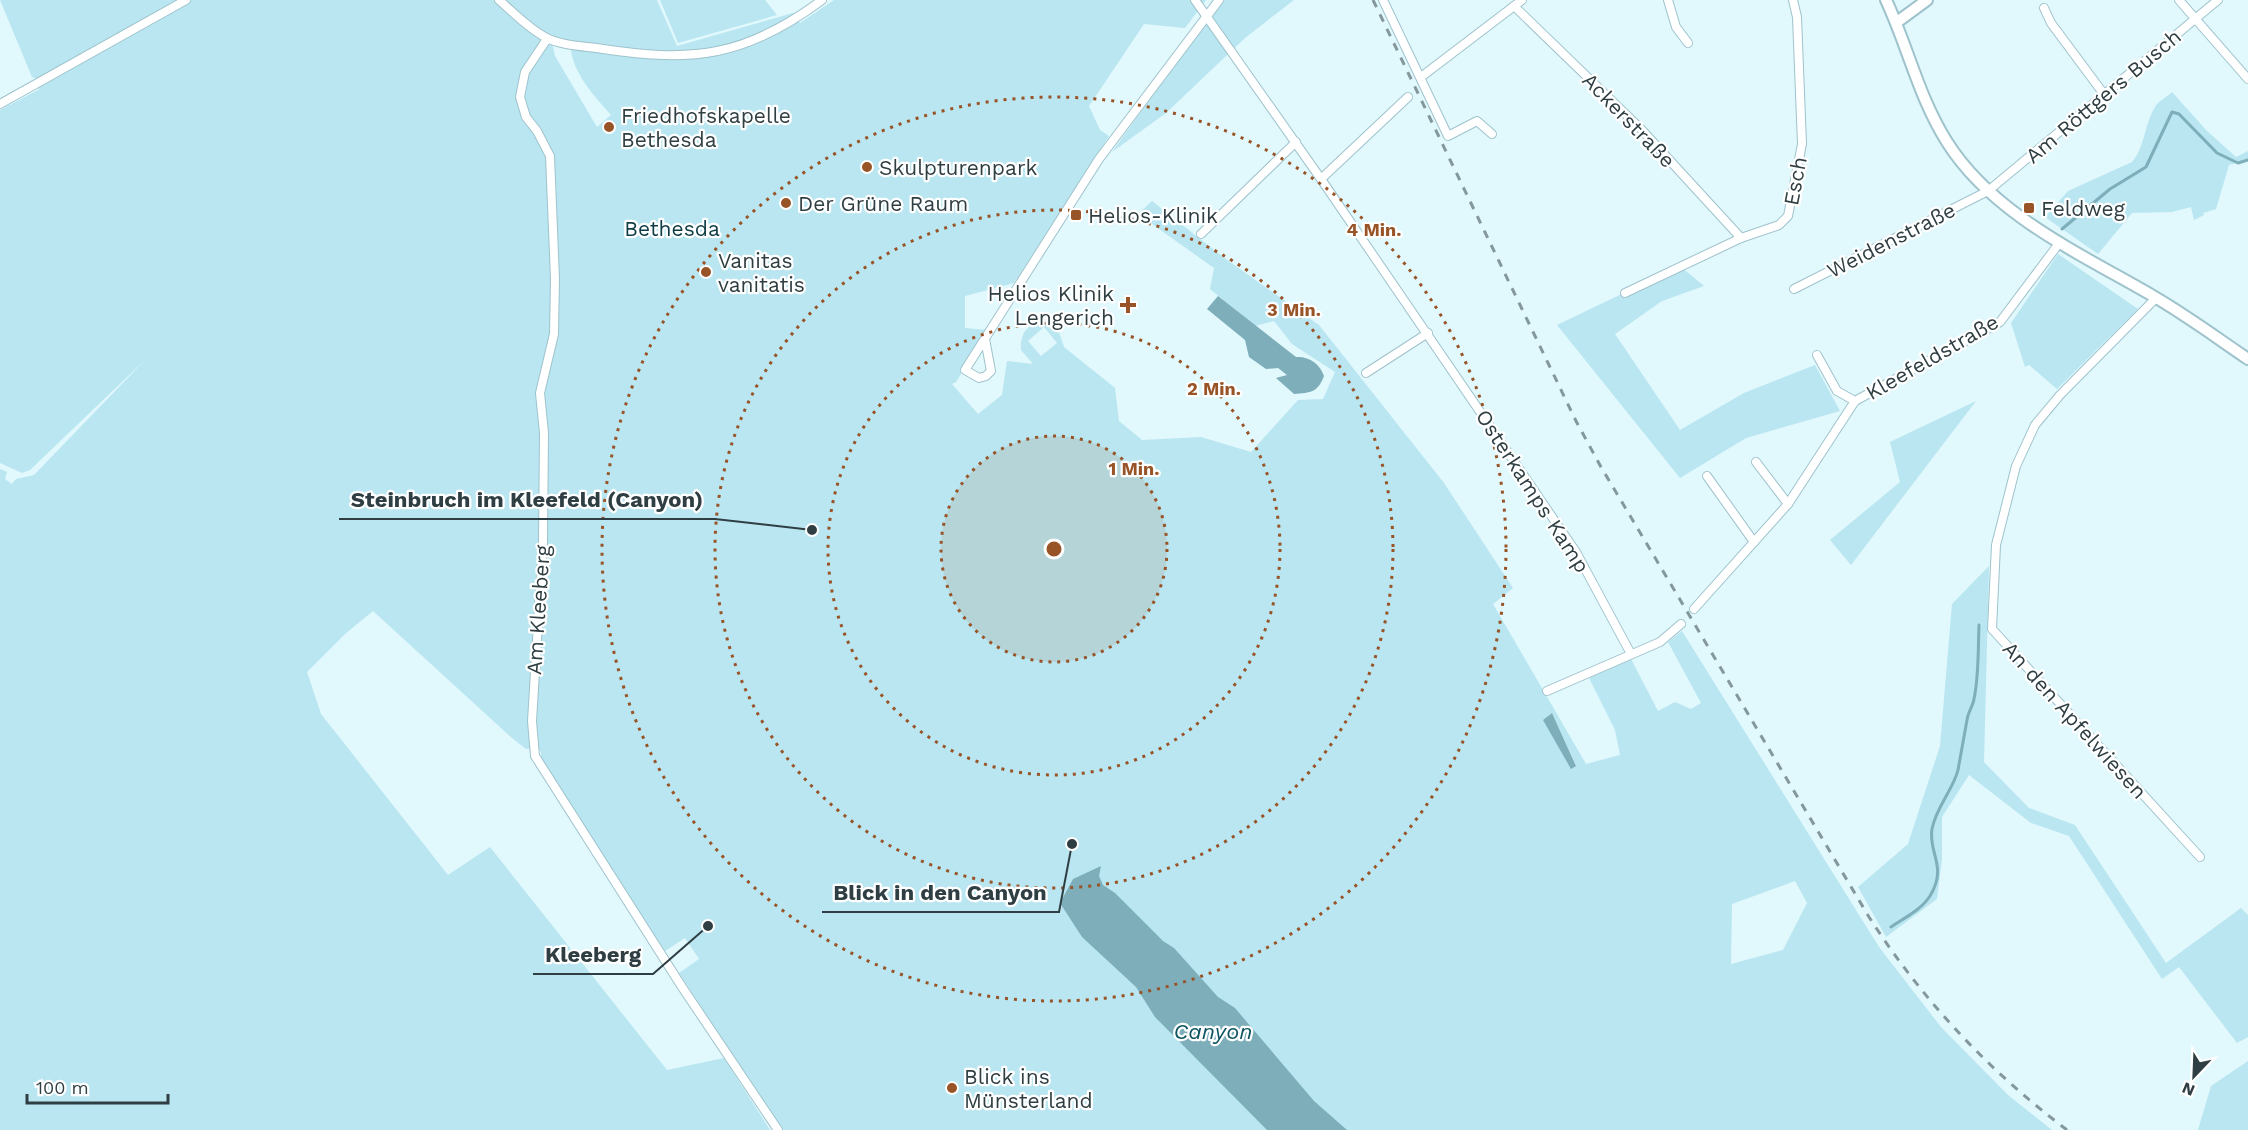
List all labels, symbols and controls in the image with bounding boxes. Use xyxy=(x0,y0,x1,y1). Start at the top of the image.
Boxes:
street label: Am Röttgers Busch xyxy=(2020,24,2186,168)
street label: Ackerstraße xyxy=(1578,67,1680,173)
place label: Friedhofskapelle Bethesda xyxy=(621,103,791,152)
marker: Friedhofskapelle Bethesda xyxy=(602,120,616,134)
street label: Esch xyxy=(1778,154,1812,208)
place label: Skulpturenpark xyxy=(879,155,1037,180)
marker: Skulpturenpark xyxy=(860,160,874,174)
place label: Der Grüne Raum xyxy=(798,191,968,216)
marker: Der Grüne Raum xyxy=(779,196,793,210)
place label: Feldweg xyxy=(2041,196,2126,221)
street label: Weidenstraße xyxy=(1823,197,1959,283)
marker: Feldweg xyxy=(2022,201,2036,215)
place label: Helios-Klinik xyxy=(1088,203,1218,228)
marker: Helios-Klinik xyxy=(1069,208,1083,222)
park label: Bethesda xyxy=(624,216,720,241)
text: 4 Min. xyxy=(1347,219,1401,240)
place label: Vanitas vanitatis xyxy=(718,248,805,297)
marker: Vanitas vanitatis xyxy=(699,265,713,279)
place label: Helios Klinik Lengerich xyxy=(988,281,1114,330)
marker: Helios Klinik Lengerich xyxy=(1119,296,1137,314)
text: 3 Min. xyxy=(1267,299,1321,320)
street label: Kleefeldstraße xyxy=(1861,309,2003,405)
text: 2 Min. xyxy=(1187,378,1241,399)
street label: Osterkamps Kamp xyxy=(1471,405,1595,577)
text: 1 Min. xyxy=(1109,458,1159,479)
callout: Steinbruch im Kleefeld (Canyon) xyxy=(339,479,715,519)
text: Steinbruch im Kleefeld (Canyon) xyxy=(351,487,703,512)
centre of rings xyxy=(1044,539,1064,559)
street label: Am Kleeberg xyxy=(521,543,555,676)
street label: An den Apfelwiesen xyxy=(1998,636,2152,804)
callout: Blick in den Canyon xyxy=(822,872,1059,912)
text: Blick in den Canyon xyxy=(833,880,1047,905)
callout: Kleeberg xyxy=(533,934,653,974)
text: Kleeberg xyxy=(545,942,642,967)
water label: Canyon xyxy=(1174,1019,1252,1044)
north arrow xyxy=(2164,1046,2224,1106)
place label: Blick ins Münsterland xyxy=(964,1064,1093,1113)
scale bar xyxy=(27,1067,168,1105)
text: 100 m xyxy=(36,1077,89,1098)
text: N xyxy=(2179,1078,2198,1100)
marker: Blick ins Münsterland xyxy=(945,1081,959,1095)

